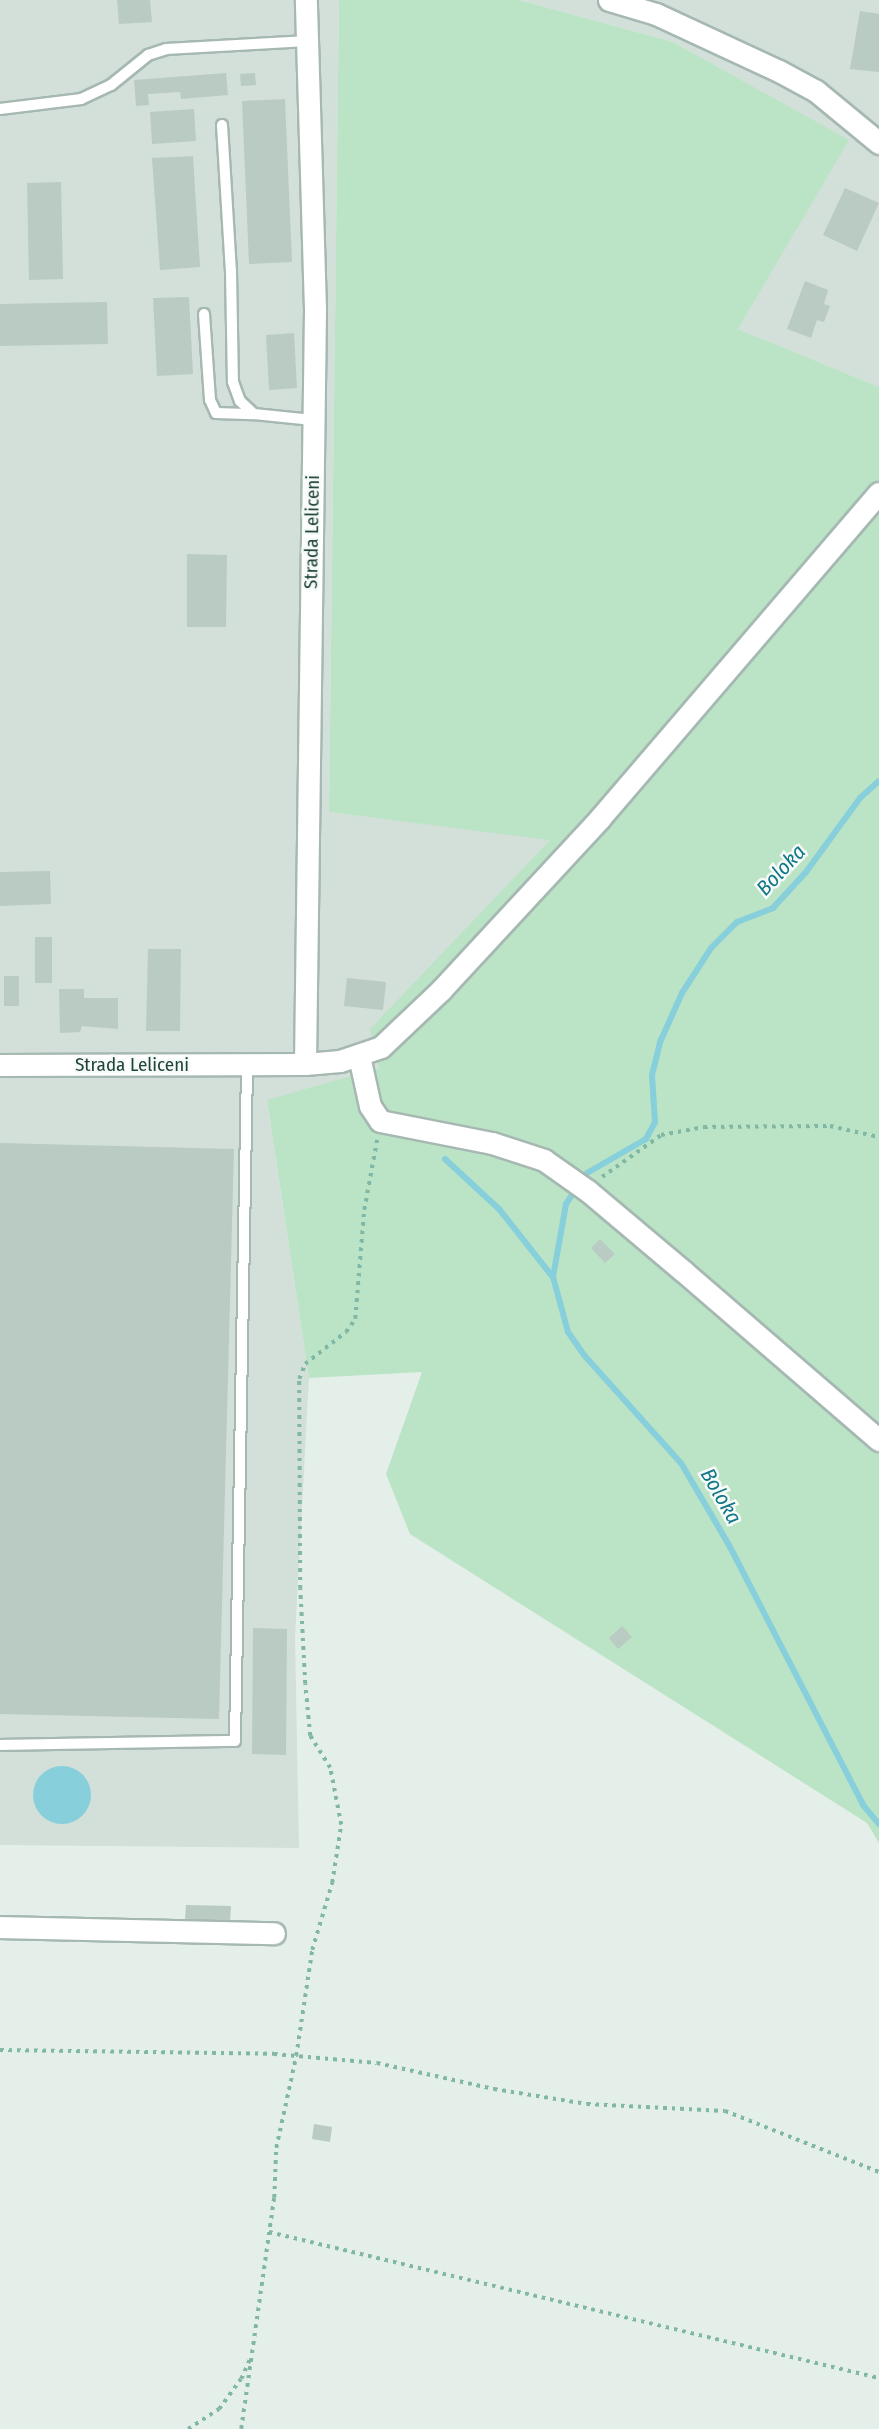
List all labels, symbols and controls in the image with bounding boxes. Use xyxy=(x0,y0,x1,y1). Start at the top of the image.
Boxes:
street label: Strada Leliceni xyxy=(300,475,324,589)
water label: Boloka xyxy=(751,839,811,901)
street label: Strada Leliceni xyxy=(75,1054,189,1076)
water label: Boloka xyxy=(695,1464,747,1528)

